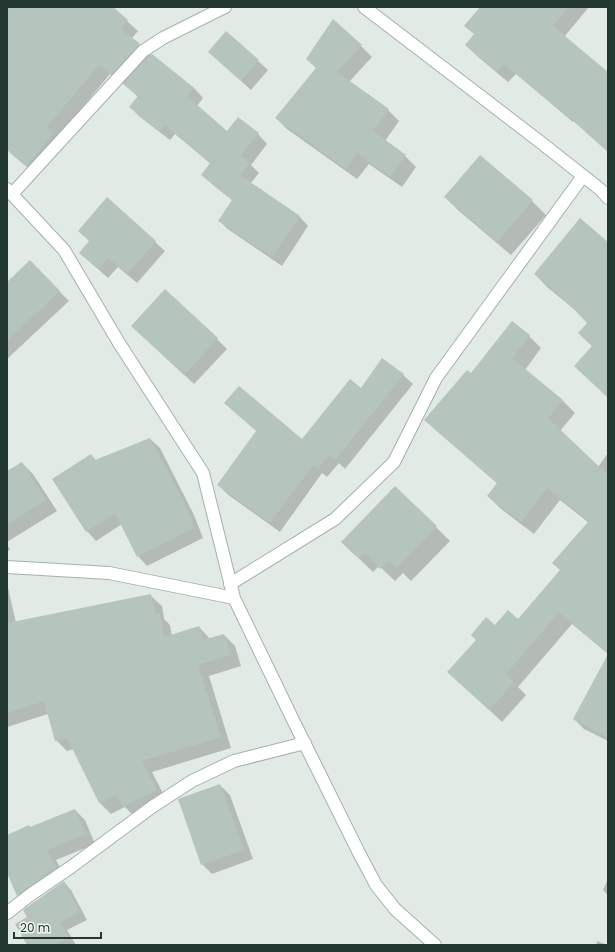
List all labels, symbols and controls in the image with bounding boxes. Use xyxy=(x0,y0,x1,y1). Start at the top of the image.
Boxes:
scale bar xyxy=(14,914,101,940)
text: 20 m xyxy=(20,919,50,936)

